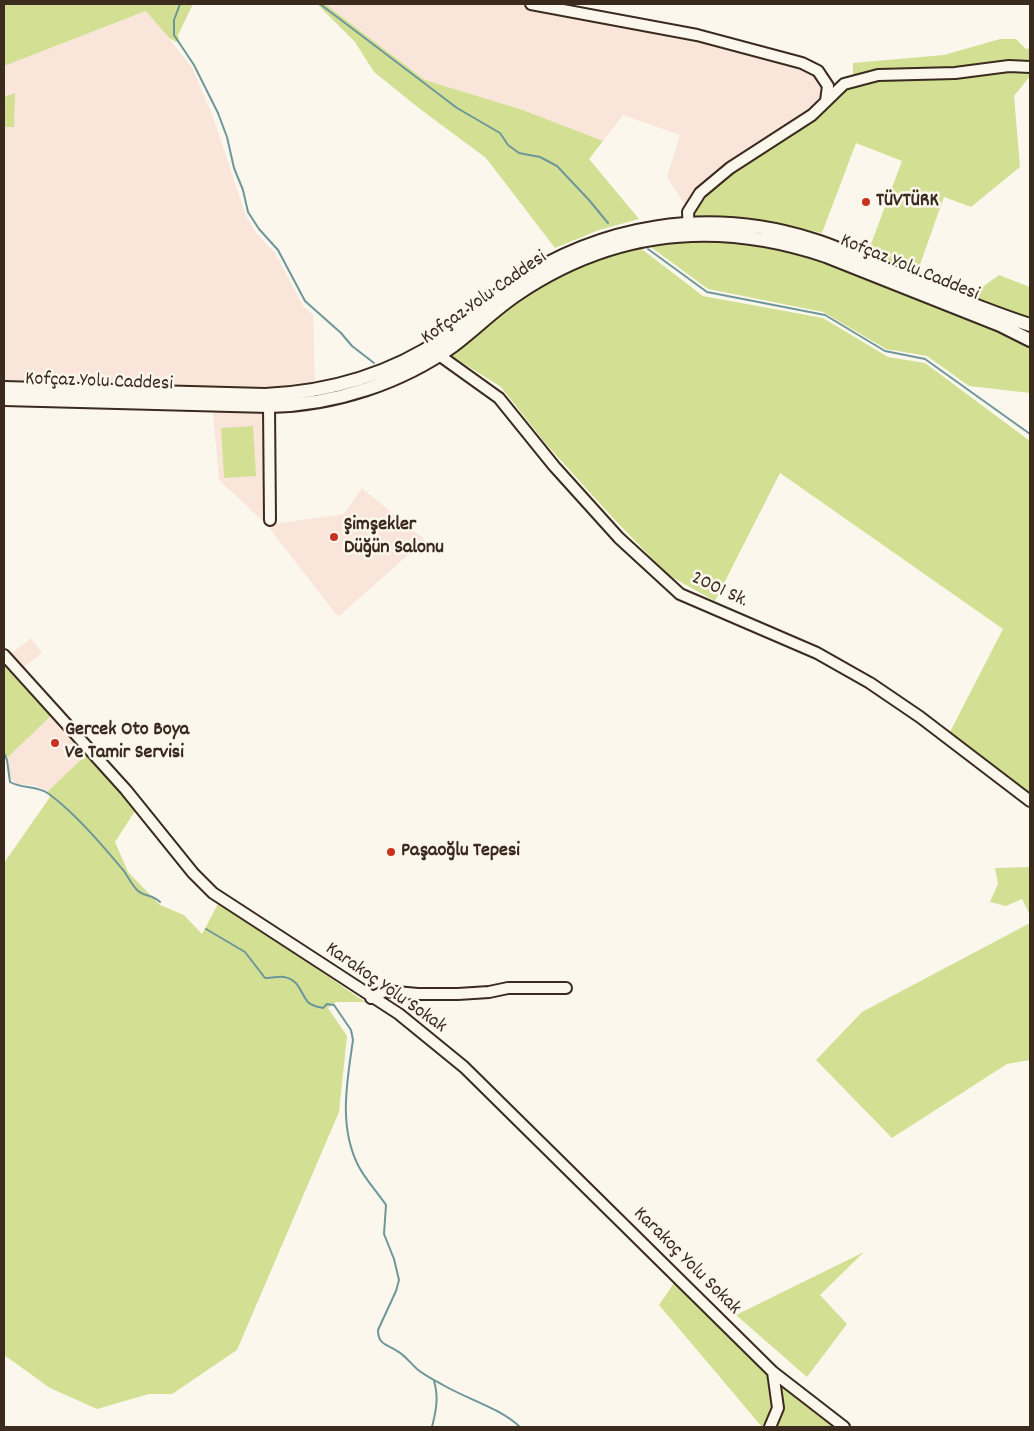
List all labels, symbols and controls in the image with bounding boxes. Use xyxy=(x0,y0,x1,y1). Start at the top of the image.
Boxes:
place label: TÜVTÜRK xyxy=(876,190,939,214)
marker: TÜVTÜRK xyxy=(860,196,872,208)
street label: Kofçaz Yolu Caddesi xyxy=(836,230,982,308)
street label: Kofçaz Yolu Caddesi xyxy=(418,247,552,351)
street label: Kofçaz Yolu Caddesi xyxy=(25,368,173,398)
place label: Şimşekler Düğün Salonu xyxy=(344,514,444,561)
marker: Şimşekler Düğün Salonu xyxy=(328,531,340,543)
street label: 2001 Sk. xyxy=(687,567,751,615)
place label: Gercek Oto Boya Ve Tamir Servisi xyxy=(65,719,189,766)
marker: Gercek Oto Boya Ve Tamir Servisi xyxy=(49,737,61,749)
place label: Paşaoğlu Tepesi xyxy=(401,840,520,864)
marker: Paşaoğlu Tepesi xyxy=(385,846,397,858)
street label: Karakoç Yolu Sokak xyxy=(320,938,450,1040)
street label: Karakoç Yolu Sokak xyxy=(627,1203,745,1321)

